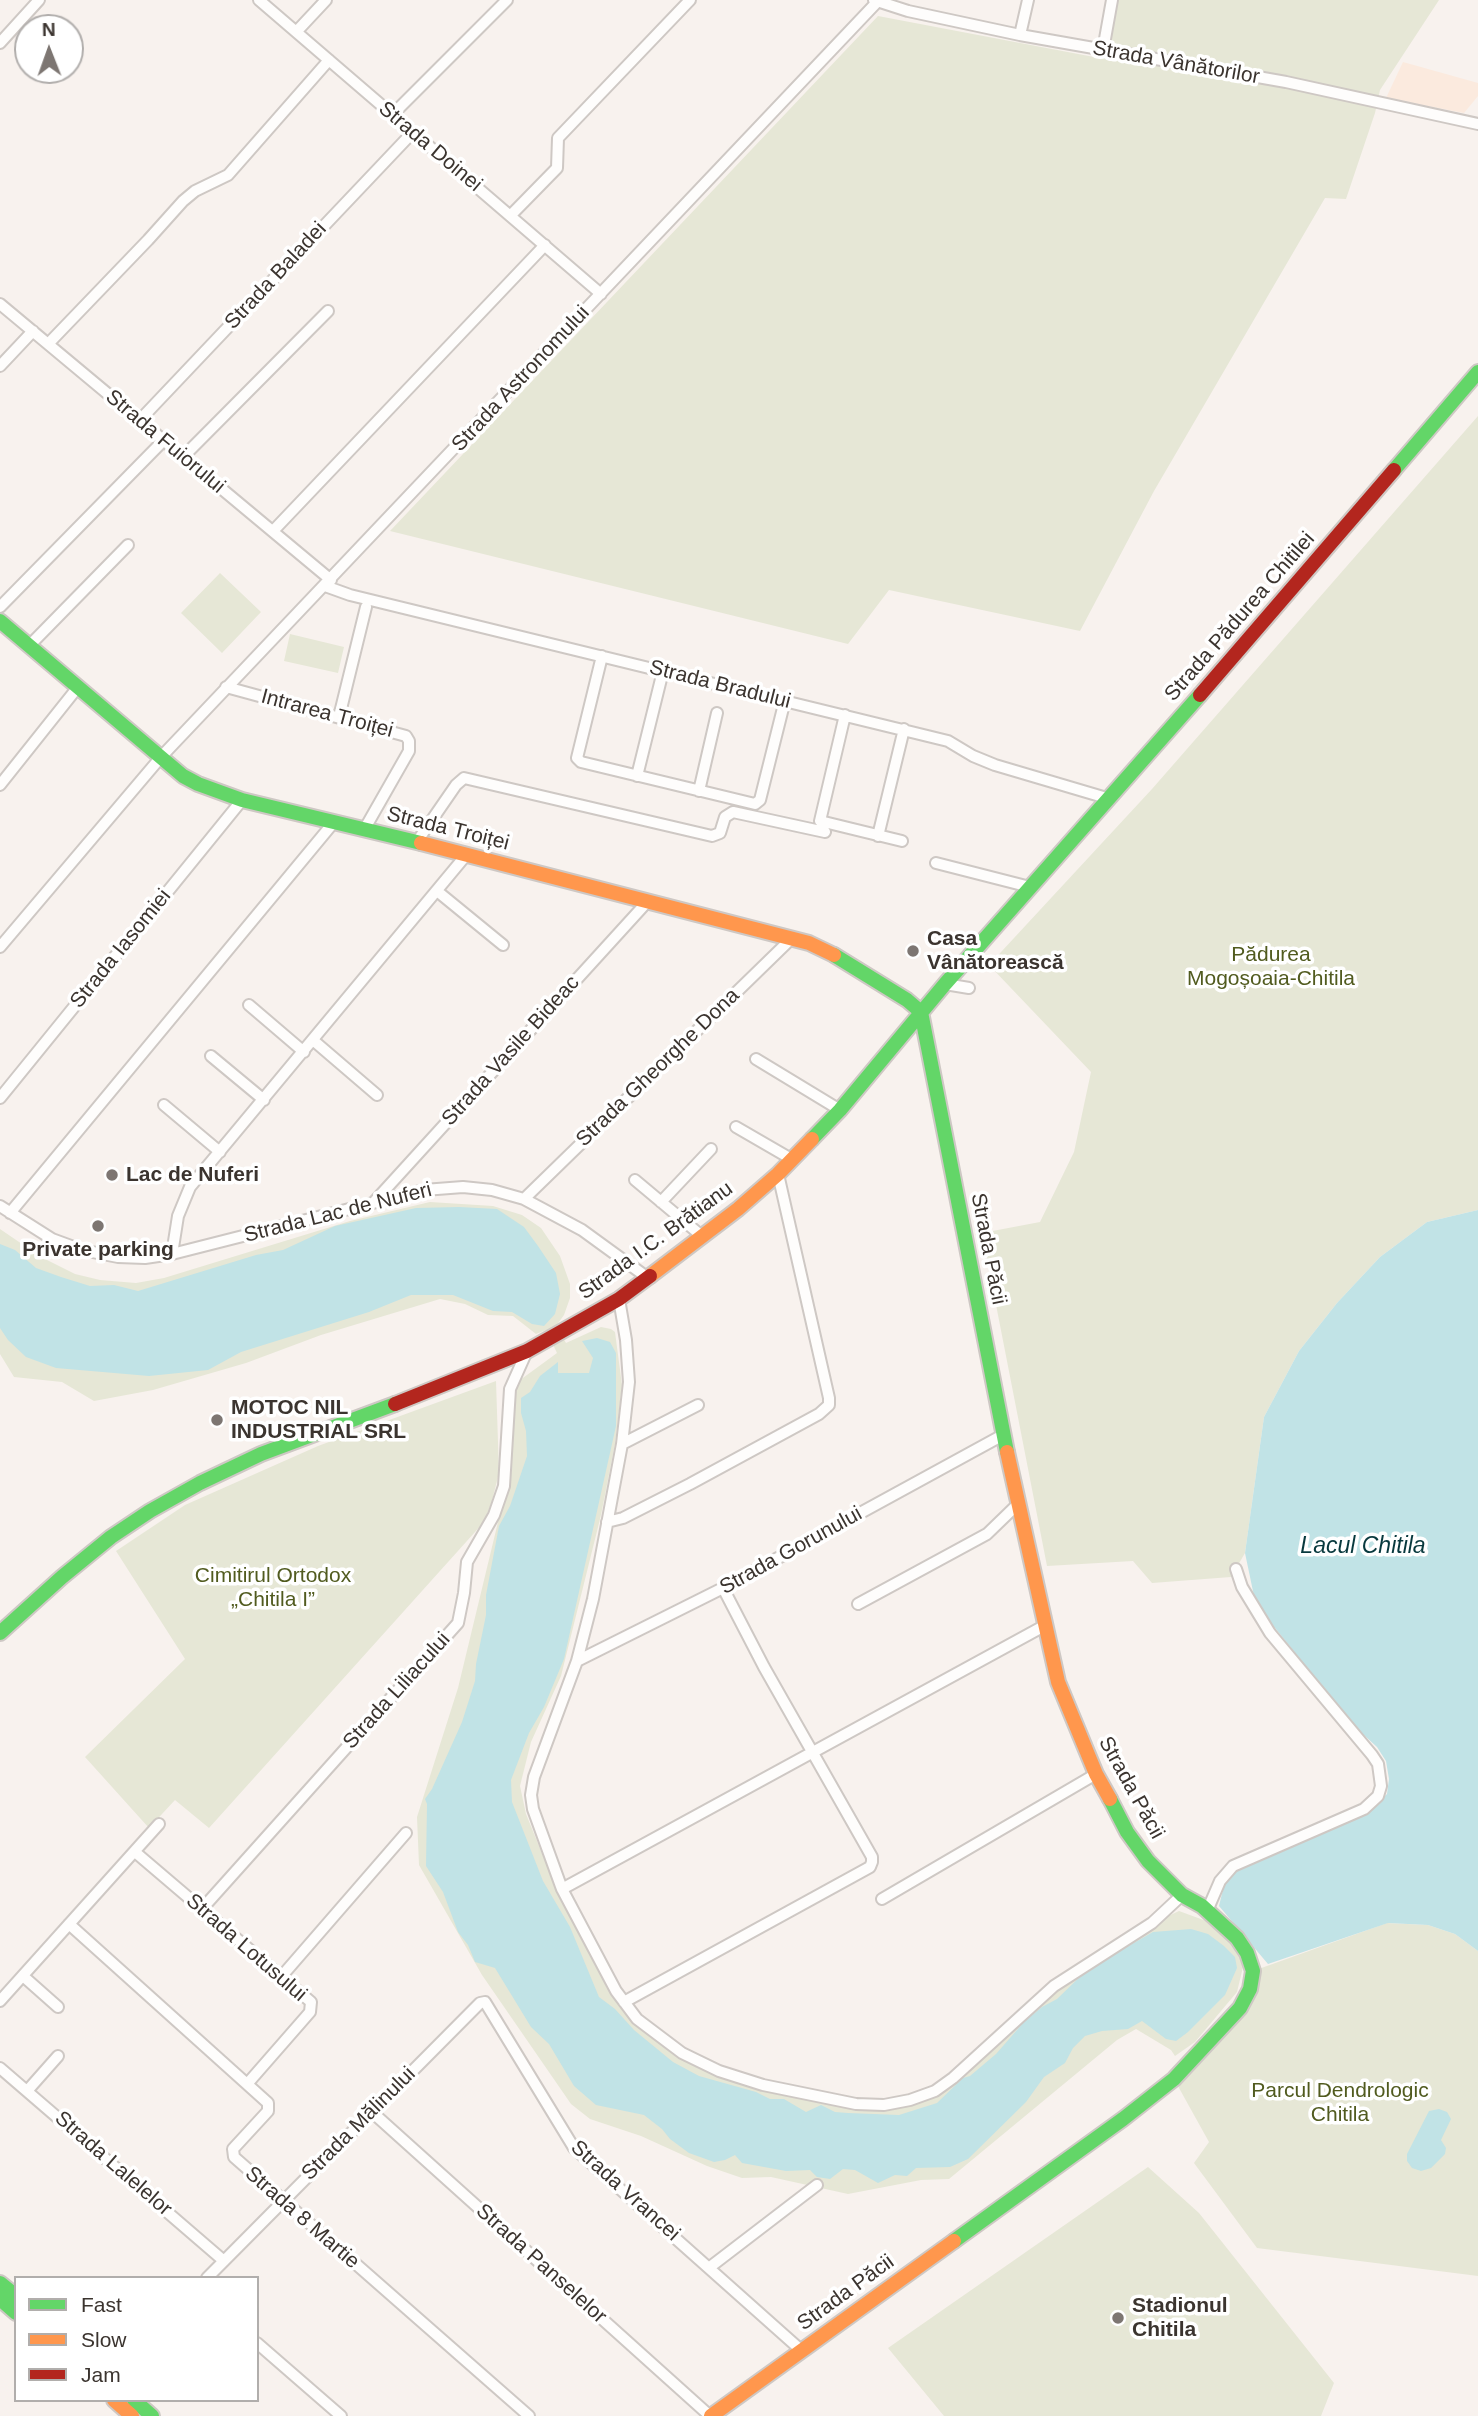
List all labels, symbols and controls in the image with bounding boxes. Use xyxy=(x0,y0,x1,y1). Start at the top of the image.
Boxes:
north arrow xyxy=(14,14,84,84)
text: N xyxy=(42,19,56,40)
street label: Strada Vânătorilor xyxy=(1090,36,1262,90)
street label: Strada Doinei xyxy=(373,96,487,198)
street label: Strada Baladei xyxy=(220,217,332,335)
street label: Strada Astronomului xyxy=(447,301,595,457)
street label: Strada Fuiorului xyxy=(100,385,230,499)
street label: Strada Pădurea Chitilei xyxy=(1160,527,1320,707)
street label: Strada Bradului xyxy=(647,655,793,715)
street label: Intrarea Troiței xyxy=(258,684,396,744)
street label: Strada Troiței xyxy=(384,802,512,856)
street label: Strada Iasomiei xyxy=(65,884,177,1014)
place label: Casa Vânătorească xyxy=(927,926,1064,976)
park label: Pădurea Mogoșoaia-Chitila xyxy=(1187,942,1355,992)
marker: Casa Vânătorească xyxy=(905,943,921,959)
street label: Strada Vasile Bideac xyxy=(437,971,585,1131)
street label: Strada Gheorghe Dona xyxy=(571,984,745,1152)
place label: Lac de Nuferi xyxy=(126,1162,259,1188)
marker: Lac de Nuferi xyxy=(104,1167,120,1183)
street label: Strada Lac de Nuferi xyxy=(242,1177,434,1249)
street label: Strada I.C. Brătianu xyxy=(574,1177,738,1305)
street label: Strada Păcii xyxy=(965,1191,1011,1307)
marker: Private parking xyxy=(90,1218,106,1234)
place label: Private parking xyxy=(22,1237,174,1263)
place label: MOTOC NIL INDUSTRIAL SRL xyxy=(231,1395,406,1445)
marker: MOTOC NIL INDUSTRIAL SRL xyxy=(209,1412,225,1428)
street label: Strada Gorunului xyxy=(715,1501,867,1601)
water label: Lacul Chitila xyxy=(1300,1533,1426,1561)
park label: Cimitirul Ortodox „Chitila I” xyxy=(195,1563,351,1613)
street label: Strada Liliacului xyxy=(338,1627,456,1755)
street label: Strada Păcii xyxy=(1093,1732,1169,1844)
street label: Strada Lotusului xyxy=(180,1889,312,2007)
street label: Strada Mălinului xyxy=(297,2062,421,2186)
park label: Parcul Dendrologic Chitila xyxy=(1251,2078,1429,2128)
street label: Strada Lalelelor xyxy=(49,2106,177,2222)
street label: Strada Vrancei xyxy=(565,2135,685,2247)
street label: Strada 8 Martie xyxy=(240,2161,364,2275)
street label: Strada Panselelor xyxy=(471,2199,611,2329)
street label: Strada Păcii xyxy=(793,2250,899,2336)
legend xyxy=(14,2276,259,2402)
text: Fast xyxy=(81,2293,122,2316)
place label: Stadionul Chitila xyxy=(1132,2293,1228,2343)
marker: Stadionul Chitila xyxy=(1110,2310,1126,2326)
text: Slow xyxy=(81,2328,127,2351)
text: Jam xyxy=(81,2363,121,2386)

